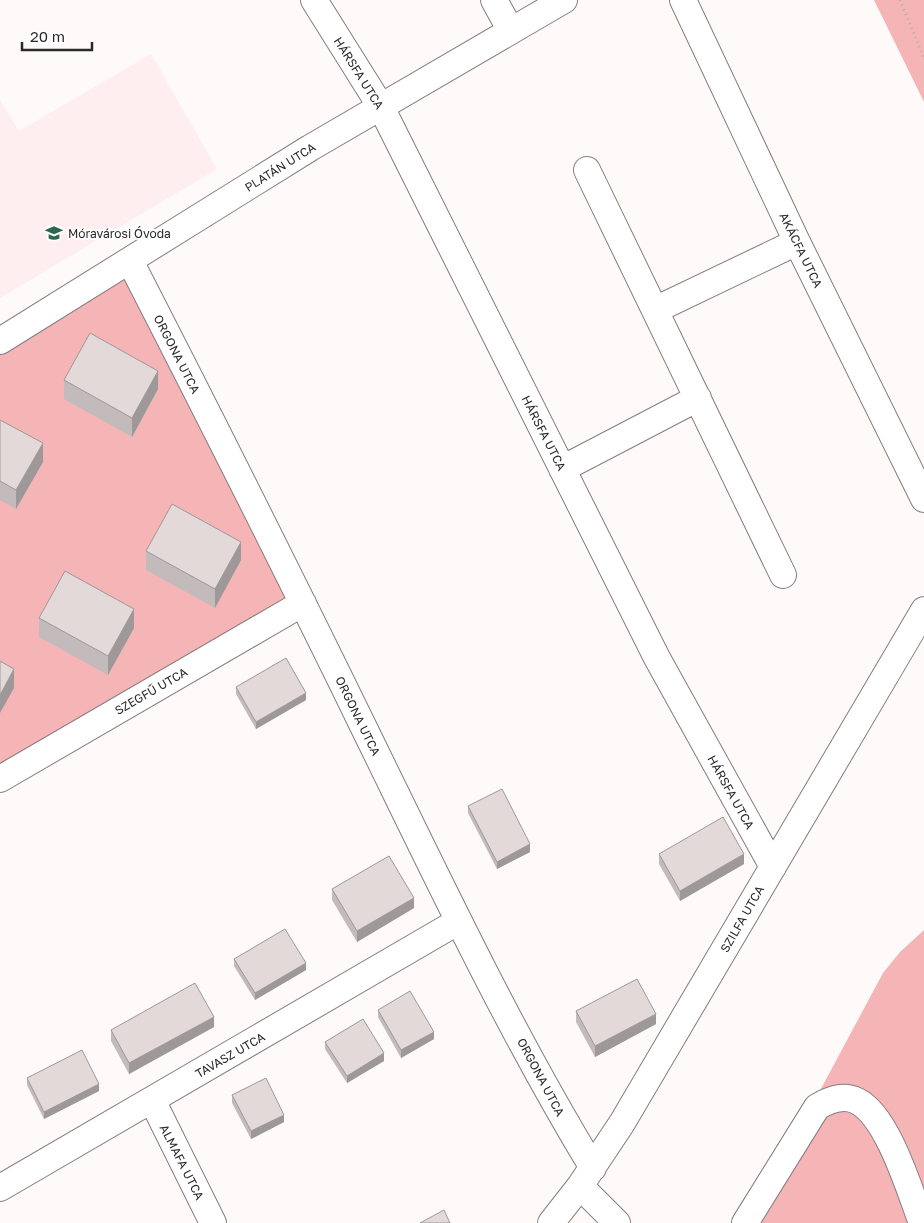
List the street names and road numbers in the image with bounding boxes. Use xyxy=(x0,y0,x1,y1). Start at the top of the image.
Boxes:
street label: HÁRSFA UTCA xyxy=(331,34,387,112)
street label: PLATÁN UTCA xyxy=(242,139,318,195)
street label: AKÁCFA UTCA xyxy=(776,210,826,290)
street label: ORGONA UTCA xyxy=(151,312,203,396)
street label: HÁRSFA UTCA xyxy=(519,393,569,473)
street label: SZEGFŰ UTCA xyxy=(112,664,190,718)
street label: ORGONA UTCA xyxy=(332,674,384,758)
street label: HÁRSFA UTCA xyxy=(704,752,758,832)
street label: SZILFA UTCA xyxy=(717,883,767,955)
street label: TAVASZ UTCA xyxy=(192,1029,268,1081)
street label: ORGONA UTCA xyxy=(514,1035,568,1119)
street label: ALMAFA UTCA xyxy=(157,1122,207,1202)

